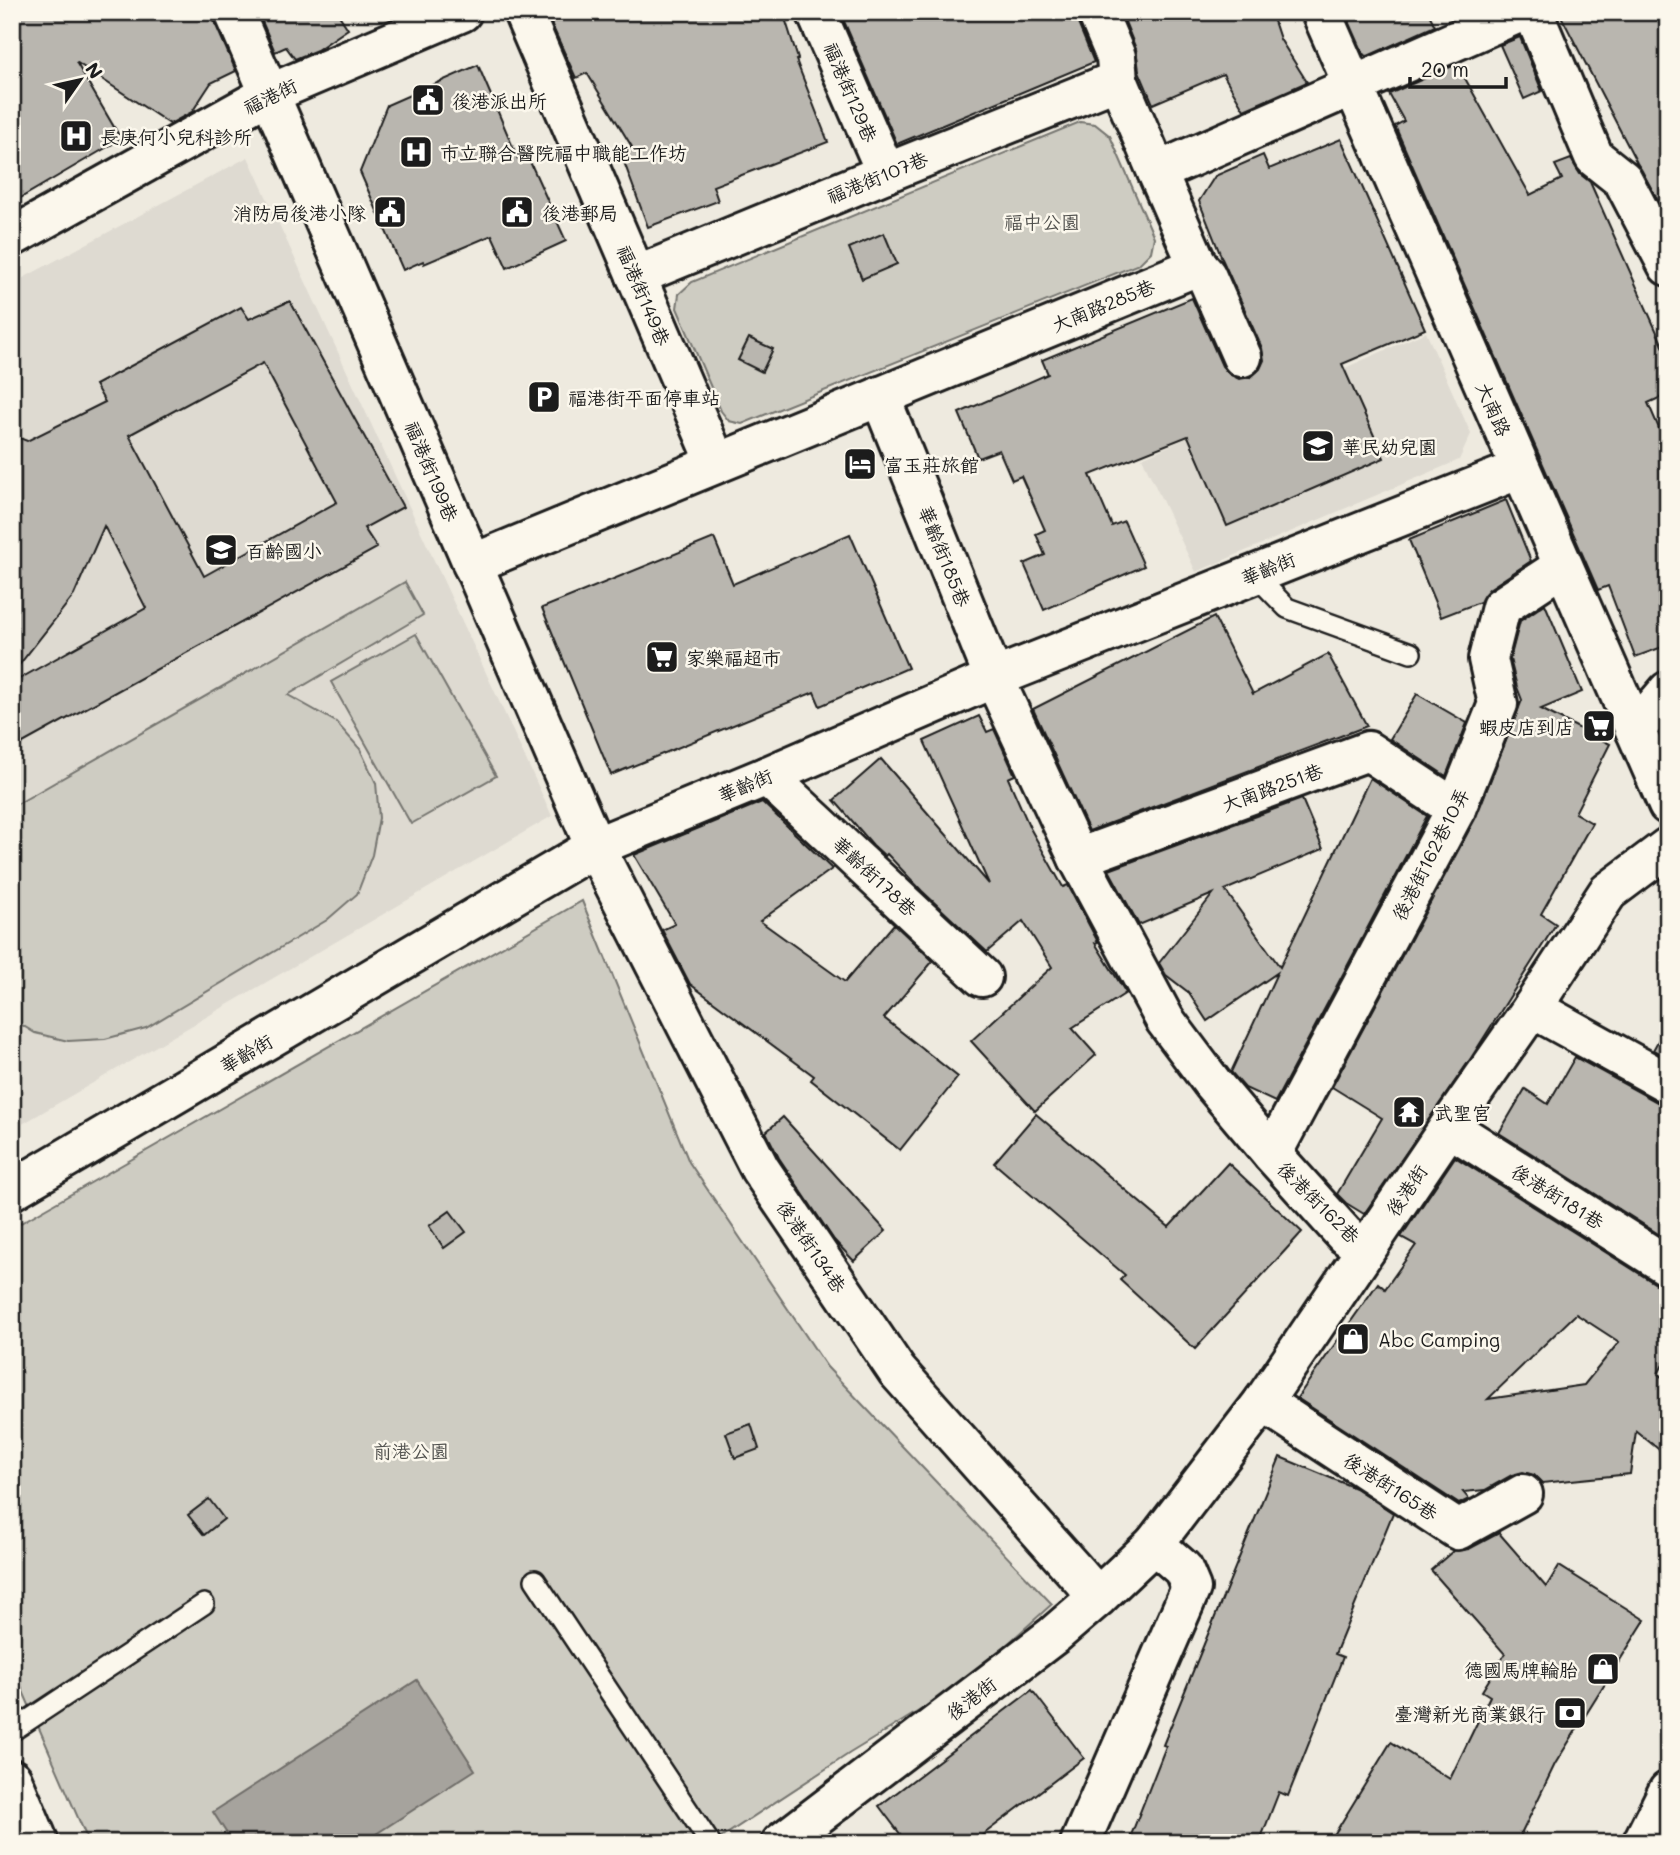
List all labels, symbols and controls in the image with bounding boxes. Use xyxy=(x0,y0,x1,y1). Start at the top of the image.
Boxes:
street label: 福港街129巷 xyxy=(819,38,883,146)
north arrow xyxy=(46,46,116,116)
scale bar xyxy=(1410,46,1507,90)
text: 20 m xyxy=(1421,55,1469,82)
text: N xyxy=(80,57,109,83)
street label: 福港街 xyxy=(239,72,301,120)
public building icon: 後港派出所 xyxy=(409,81,447,119)
place label: 後港派出所 xyxy=(452,88,547,113)
hospital icon: 長庚何小兒科診所 xyxy=(57,117,95,155)
place label: 長庚何小兒科診所 xyxy=(100,124,252,149)
hospital icon: 市立聯合醫院福中職能工作坊 xyxy=(397,133,435,171)
place label: 市立聯合醫院福中職能工作坊 xyxy=(440,140,687,165)
street label: 福港街107巷 xyxy=(823,145,931,209)
public building icon: 消防局後港小隊 xyxy=(371,193,409,231)
public building icon: 後港郵局 xyxy=(498,193,536,231)
place label: 消防局後港小隊 xyxy=(233,200,366,225)
place label: 後港郵局 xyxy=(542,200,618,225)
park label: 福中公園 xyxy=(1004,209,1080,234)
street label: 福港街149巷 xyxy=(612,241,676,349)
street label: 大南路285巷 xyxy=(1048,273,1158,337)
parking icon: 福港街平面停車站 xyxy=(525,378,563,416)
street label: 大南路 xyxy=(1471,378,1517,440)
place label: 福港街平面停車站 xyxy=(568,385,720,410)
street label: 福港街199巷 xyxy=(400,417,464,525)
school or university icon: 華民幼兒園 xyxy=(1299,427,1337,465)
place label: 華民幼兒園 xyxy=(1342,434,1437,459)
hotel icon: 富玉莊旅館 xyxy=(841,445,879,483)
place label: 富玉莊旅館 xyxy=(884,452,979,477)
street label: 華齡街185巷 xyxy=(913,502,977,610)
school or university icon: 百齡國小 xyxy=(202,531,240,569)
place label: 百齡國小 xyxy=(246,538,322,563)
street label: 華齡街 xyxy=(1237,546,1299,590)
supermarket icon: 家樂福超市 xyxy=(643,638,681,676)
place label: 家樂福超市 xyxy=(686,645,781,670)
supermarket icon: 蝦皮店到店 xyxy=(1580,707,1618,745)
place label: 蝦皮店到店 xyxy=(1479,714,1574,739)
street label: 大南路251巷 xyxy=(1218,757,1326,817)
street label: 華齡街 xyxy=(714,762,776,808)
street label: 後港街162巷10弄 xyxy=(1386,783,1474,925)
street label: 華齡街178巷 xyxy=(828,831,922,921)
street label: 華齡街 xyxy=(215,1028,277,1078)
temple icon: 武聖宮 xyxy=(1390,1093,1428,1131)
place label: 武聖宮 xyxy=(1434,1100,1491,1125)
street label: 後港街162巷 xyxy=(1272,1155,1366,1249)
street label: 後港街181巷 xyxy=(1507,1158,1609,1234)
street label: 後港街 xyxy=(1380,1159,1432,1221)
street label: 後港街134巷 xyxy=(772,1195,852,1297)
shop icon: Abc Camping xyxy=(1334,1320,1372,1358)
place label: Abc Camping xyxy=(1378,1327,1500,1352)
park label: 前港公園 xyxy=(373,1438,449,1463)
street label: 後港街165巷 xyxy=(1339,1446,1443,1526)
shop icon: 德國馬牌輪胎 xyxy=(1584,1650,1622,1688)
place label: 德國馬牌輪胎 xyxy=(1464,1657,1578,1682)
street label: 後港街 xyxy=(941,1671,1001,1725)
bank icon: 臺灣新光商業銀行 xyxy=(1551,1694,1589,1732)
place label: 臺灣新光商業銀行 xyxy=(1394,1701,1546,1726)

